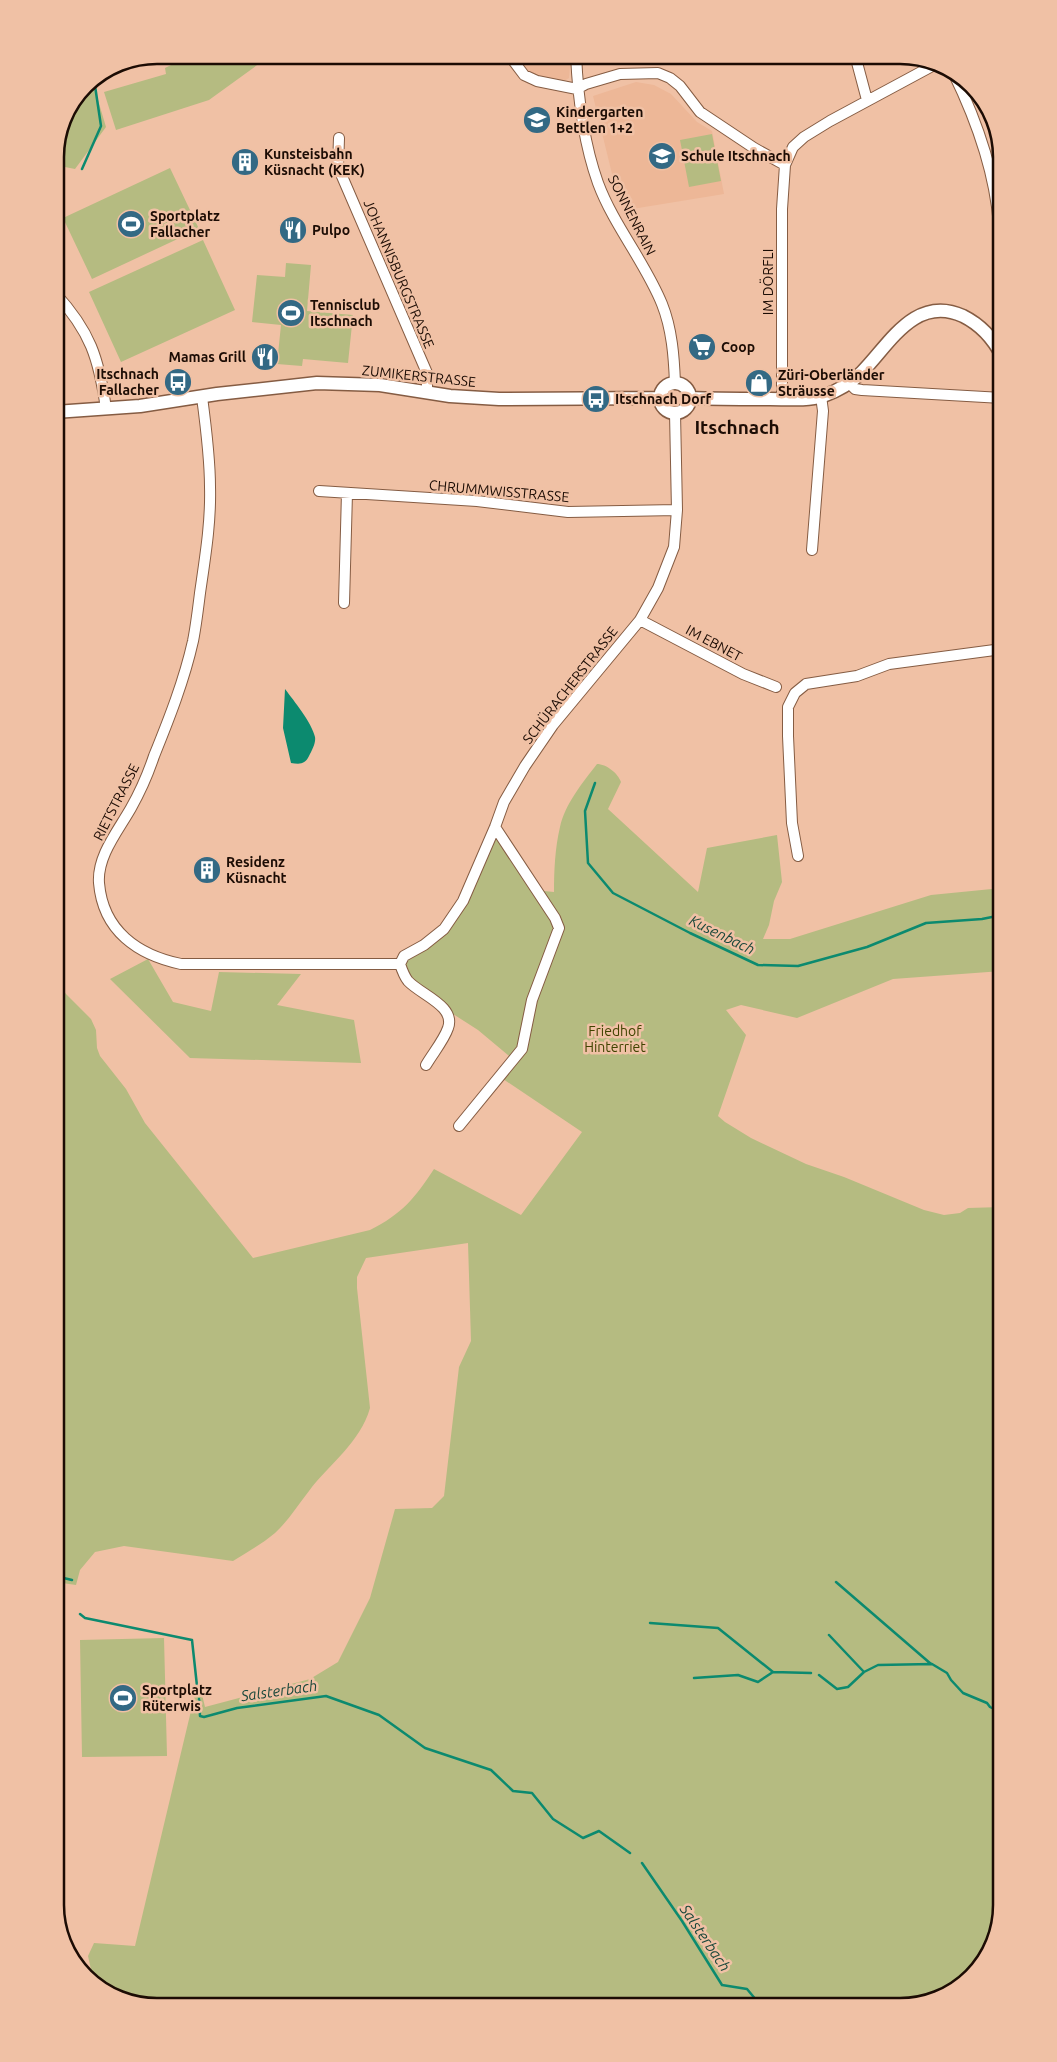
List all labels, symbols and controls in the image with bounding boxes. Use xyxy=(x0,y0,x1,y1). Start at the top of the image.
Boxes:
place label: Kindergarten Bettlen 1+2 xyxy=(556,104,643,136)
school or university icon: Kindergarten Bettlen 1+2 xyxy=(522,105,552,135)
school or university icon: Schule Itschnach xyxy=(647,141,677,171)
place label: Kunsteisbahn Küsnacht (KEK) xyxy=(264,146,365,178)
building icon: Kunsteisbahn Küsnacht (KEK) xyxy=(230,147,260,177)
place label: Schule Itschnach xyxy=(681,148,791,164)
street label: SONNENRAIN xyxy=(605,172,659,258)
street label: JOHANNISBURGSTRASSE xyxy=(360,197,438,351)
place label: Sportplatz Fallacher xyxy=(150,208,220,240)
sports icon: Sportplatz Fallacher xyxy=(116,209,146,239)
restaurant icon: Pulpo xyxy=(278,215,308,245)
place label: Pulpo xyxy=(312,222,350,238)
street label: IM DÖRFLI xyxy=(759,249,776,315)
place label: Tennisclub Itschnach xyxy=(310,297,380,329)
sports icon: Tennisclub Itschnach xyxy=(276,298,306,328)
supermarket icon: Coop xyxy=(687,332,717,362)
place label: Coop xyxy=(721,339,755,355)
restaurant icon: Mamas Grill xyxy=(250,342,280,372)
place label: Mamas Grill xyxy=(169,349,246,365)
street label: ZUMIKERSTRASSE xyxy=(361,362,477,390)
place label: Itschnach Fallacher xyxy=(96,366,159,398)
bus stop icon: Itschnach Fallacher xyxy=(163,367,193,397)
place label: Züri-Oberländer Sträusse xyxy=(778,367,885,399)
shop icon: Züri-Oberländer Sträusse xyxy=(744,368,774,398)
bus stop icon: Itschnach Dorf xyxy=(581,384,611,414)
place label: Itschnach Dorf xyxy=(615,391,711,407)
district label: Itschnach xyxy=(694,416,780,438)
street label: CHRUMMWISSTRASSE xyxy=(428,477,570,505)
street label: SCHÜRACHERSTRASSE xyxy=(518,622,621,747)
street label: IM EBNET xyxy=(683,622,745,665)
street label: RIETSTRASSE xyxy=(90,761,142,843)
place label: Residenz Küsnacht xyxy=(226,854,287,886)
building icon: Residenz Küsnacht xyxy=(192,855,222,885)
water label: Kusenbach xyxy=(687,911,758,958)
park label: Friedhof Hinterriet xyxy=(584,1023,646,1055)
water label: Salsterbach xyxy=(239,1677,318,1704)
place label: Sportplatz Rüterwis xyxy=(142,1682,212,1714)
sports icon: Sportplatz Rüterwis xyxy=(108,1683,138,1713)
water label: Salsterbach xyxy=(676,1900,734,1974)

